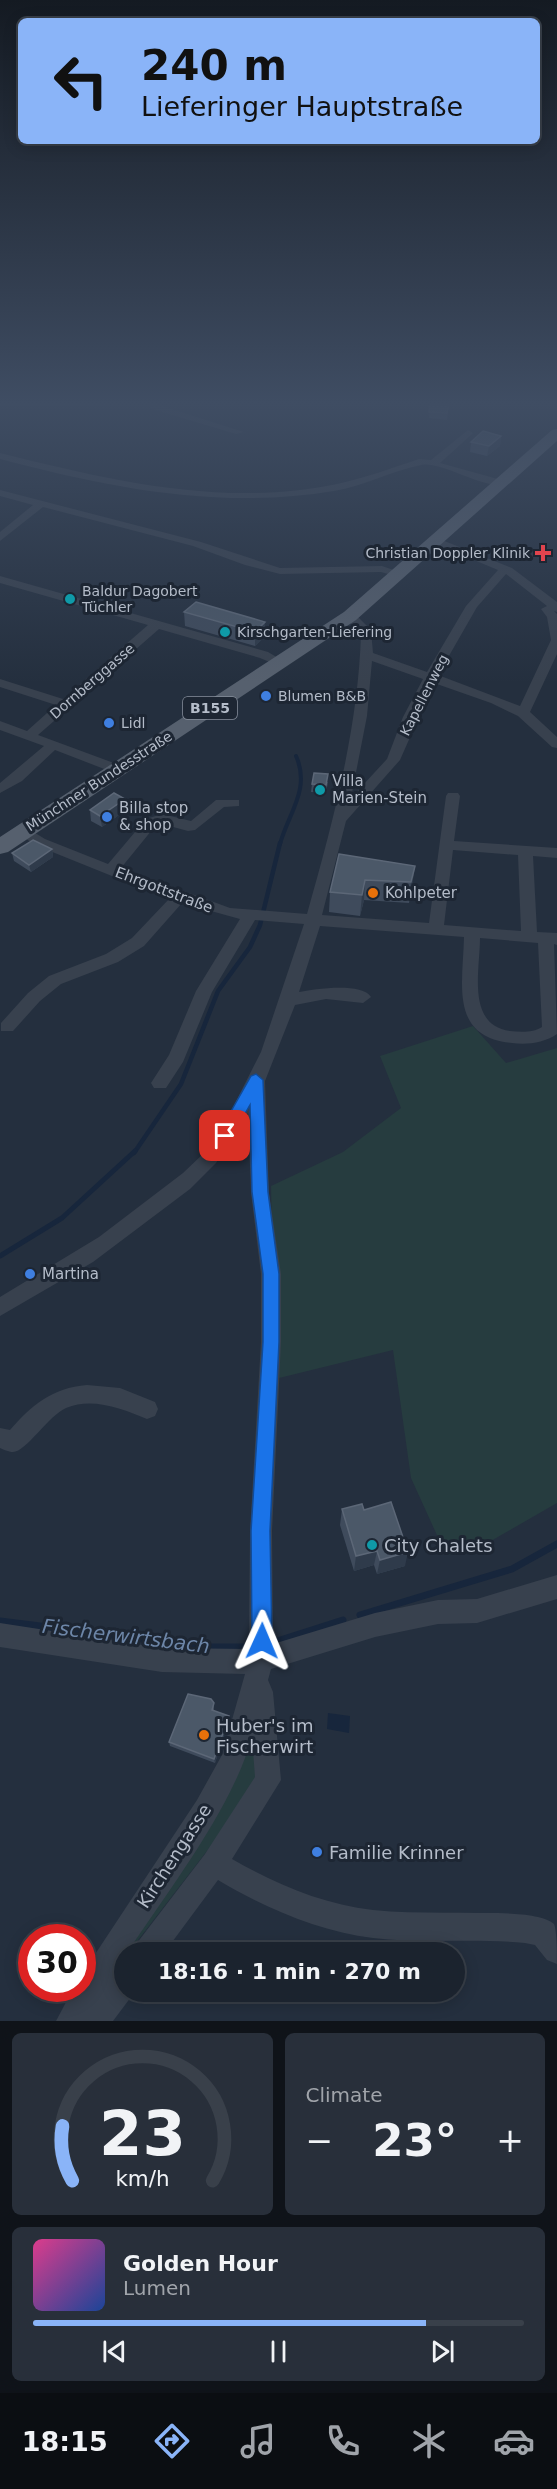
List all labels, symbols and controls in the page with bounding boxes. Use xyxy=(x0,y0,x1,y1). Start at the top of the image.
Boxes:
text: 240 m xyxy=(141,41,287,90)
icon: left xyxy=(42,42,120,120)
text: Lieferinger Hauptstraße xyxy=(141,91,463,122)
marker: Christian Doppler Klinik xyxy=(534,544,552,562)
place label: Christian Doppler Klinik xyxy=(365,545,531,561)
place label: Baldur Dagobert Tüchler xyxy=(81,583,198,615)
marker: Baldur Dagobert Tüchler xyxy=(63,592,77,606)
place label: Kirschgarten-Liefering xyxy=(237,624,392,640)
marker: Kirschgarten-Liefering xyxy=(218,625,232,639)
street label: Dornberggasse xyxy=(47,640,137,722)
street label: Kapellenweg xyxy=(397,652,451,738)
place label: Blumen B&B xyxy=(278,688,366,704)
marker: Blumen B&B xyxy=(259,689,273,703)
road number: B155 xyxy=(183,697,237,719)
place label: Lidl xyxy=(121,715,145,731)
marker: Lidl xyxy=(102,716,116,730)
street label: Münchner Bundesstraße xyxy=(23,728,175,834)
place label: Villa Marien-Stein xyxy=(332,772,427,807)
marker: Villa Marien-Stein xyxy=(313,783,327,797)
place label: Billa stop & shop xyxy=(119,799,188,834)
marker: Billa stop & shop xyxy=(100,810,114,824)
street label: Ehrgottstraße xyxy=(113,863,215,917)
place label: Kohlpeter xyxy=(385,884,458,902)
marker: Kohlpeter xyxy=(366,886,380,900)
pin xyxy=(199,1110,250,1161)
icon: arrive xyxy=(208,1119,241,1152)
place label: Martina xyxy=(42,1265,99,1283)
marker: Martina xyxy=(23,1267,37,1281)
place label: City Chalets xyxy=(384,1535,493,1556)
marker: City Chalets xyxy=(365,1538,379,1552)
position arrow xyxy=(230,1609,294,1673)
water label: Fischerwirtsbach xyxy=(41,1614,211,1658)
place label: Huber's im Fischerwirt xyxy=(216,1715,313,1757)
marker: Huber's im Fischerwirt xyxy=(197,1728,211,1742)
street label: Kirchengasse xyxy=(133,1800,215,1912)
place label: Familie Krinner xyxy=(329,1842,464,1863)
marker: Familie Krinner xyxy=(310,1845,324,1859)
speed limit sign: 30 xyxy=(18,1924,96,2002)
text: 18:16 · 1 min · 270 m xyxy=(158,1959,421,1984)
text: Climate xyxy=(306,2083,382,2107)
text: 23 xyxy=(99,2097,186,2170)
text: 23° xyxy=(372,2114,457,2167)
text: − xyxy=(306,2121,333,2160)
text: + xyxy=(496,2121,524,2160)
text: km/h xyxy=(115,2166,169,2191)
text: Golden Hour xyxy=(123,2251,278,2276)
text: Lumen xyxy=(123,2276,191,2300)
icon: previous xyxy=(98,2335,131,2368)
icon: pause xyxy=(262,2335,295,2368)
icon: next xyxy=(426,2335,459,2368)
icon: directions xyxy=(151,2420,193,2462)
icon: music xyxy=(237,2420,279,2462)
icon: phone xyxy=(322,2420,364,2462)
icon: climate xyxy=(408,2420,450,2462)
icon: car xyxy=(493,2420,535,2462)
text: 18:15 xyxy=(22,2426,108,2457)

